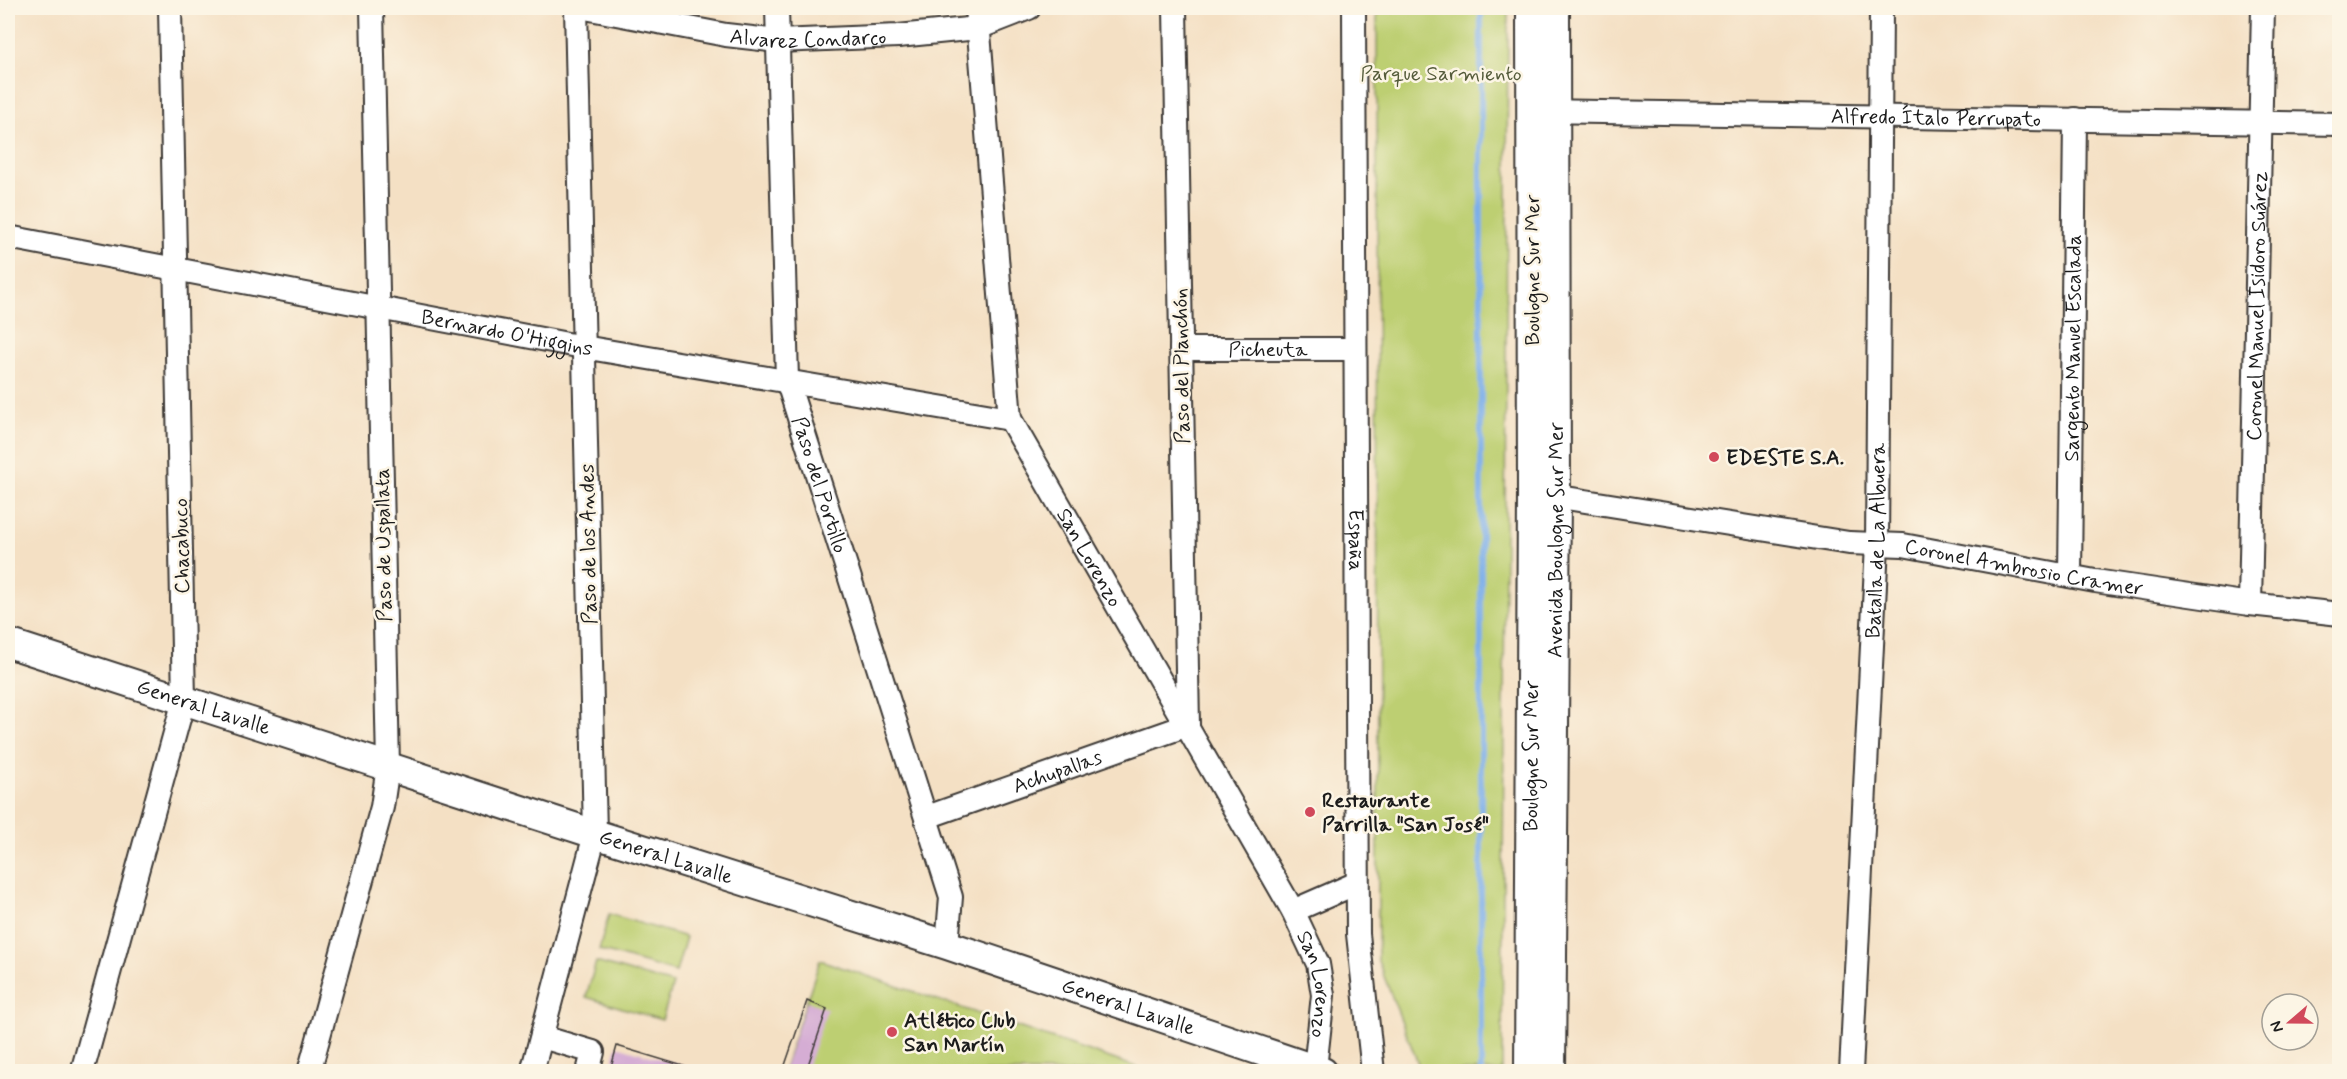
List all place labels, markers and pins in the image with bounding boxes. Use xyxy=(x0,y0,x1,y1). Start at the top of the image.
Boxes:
place label: EDESTE S.A. xyxy=(1726,444,1844,472)
marker: EDESTE S.A. xyxy=(1707,450,1721,464)
place label: Restaurante Parrilla "San José" xyxy=(1322,787,1489,839)
marker: Restaurante Parrilla "San José" xyxy=(1303,805,1317,819)
place label: Atlético Club San Martín xyxy=(904,1007,1015,1059)
marker: Atlético Club San Martín xyxy=(885,1025,899,1039)

